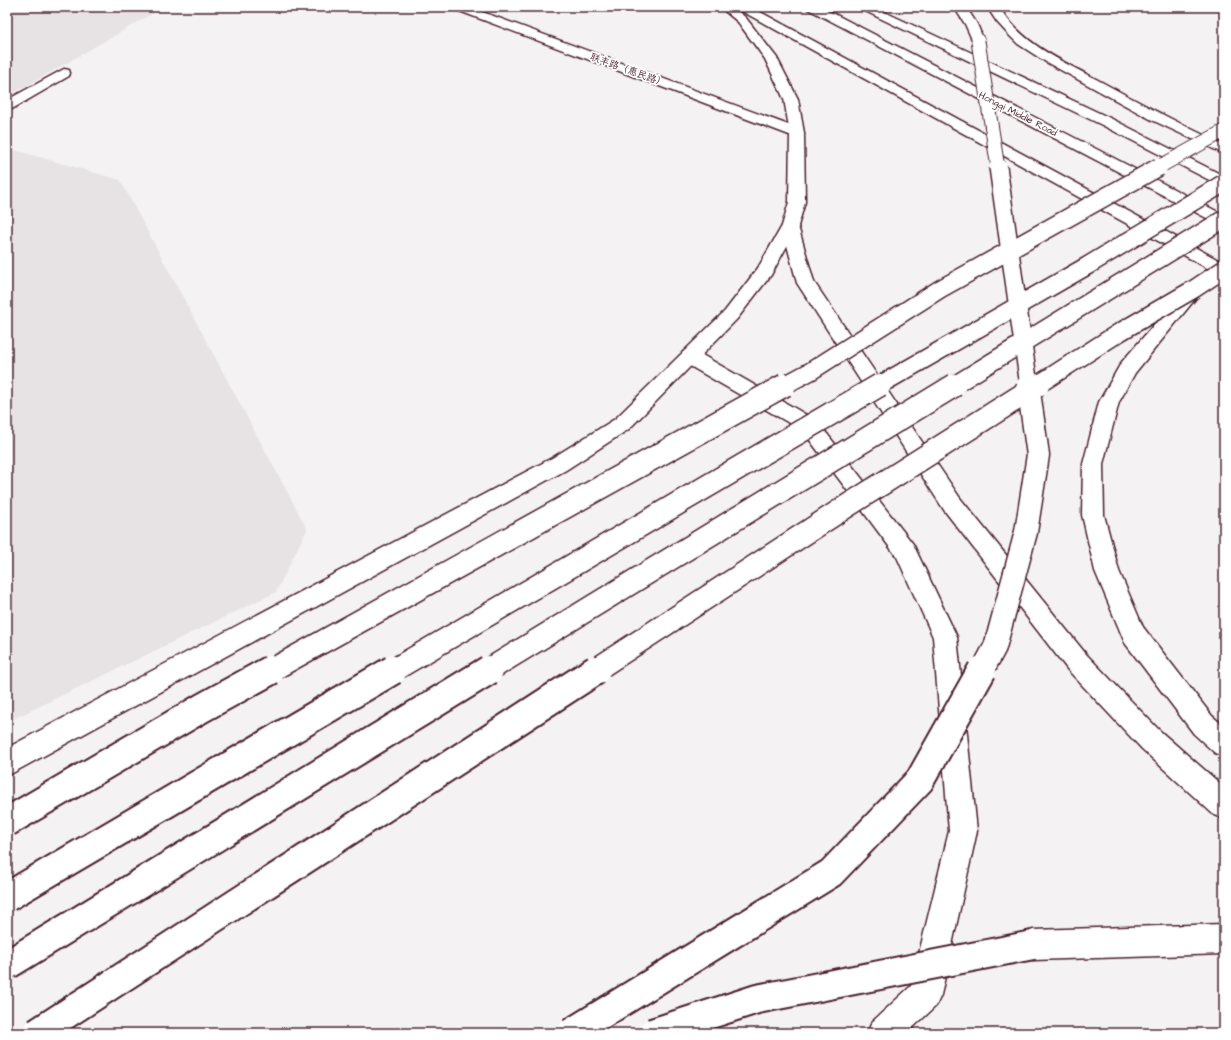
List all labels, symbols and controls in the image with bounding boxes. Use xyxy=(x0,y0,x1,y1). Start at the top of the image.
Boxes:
street label: 联丰路（惠民路） xyxy=(588,50,668,90)
street label: Hongqi Middle Road xyxy=(976,88,1060,141)

